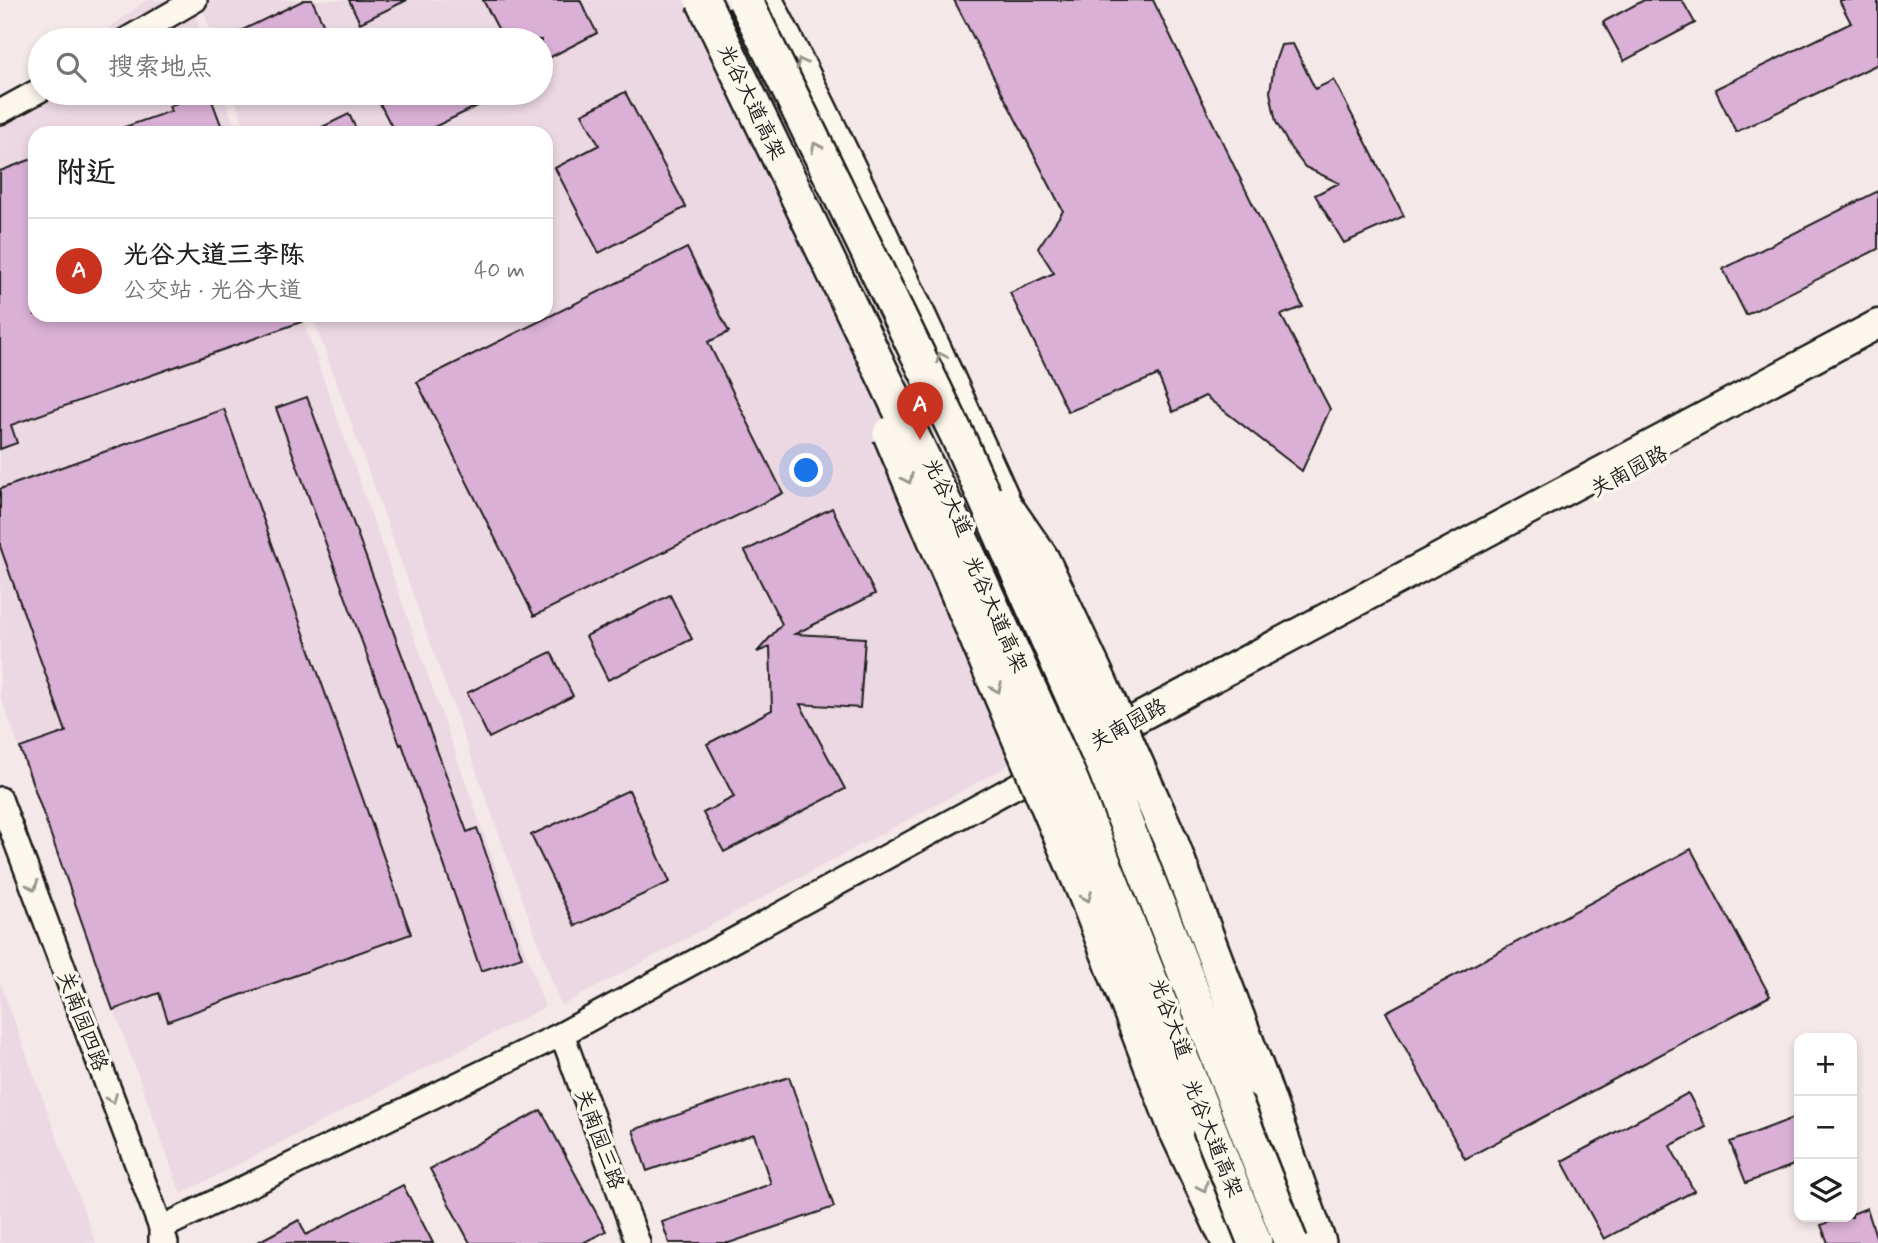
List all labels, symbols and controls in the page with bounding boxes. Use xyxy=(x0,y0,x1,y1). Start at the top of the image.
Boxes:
search box xyxy=(28,28,553,105)
street label: 光谷大道高架 xyxy=(711,40,791,165)
icon: search xyxy=(52,48,90,86)
text: 搜索地点 xyxy=(108,51,212,85)
one-way arrow xyxy=(795,58,809,70)
one-way arrow xyxy=(811,142,825,154)
text: 附近 xyxy=(56,154,116,193)
text: 光谷大道三李陈 xyxy=(123,239,305,273)
text: A xyxy=(71,256,87,286)
text: 40 m xyxy=(474,256,525,286)
text: 公交站 · 光谷大道 xyxy=(123,276,302,306)
one-way arrow xyxy=(935,352,949,364)
pin: A xyxy=(897,382,943,440)
street label: 关南园路 xyxy=(1586,440,1673,504)
your location xyxy=(789,453,823,487)
street label: 光谷大道 xyxy=(916,454,978,541)
one-way arrow xyxy=(899,472,913,484)
street label: 光谷大道高架 xyxy=(957,551,1034,678)
one-way arrow xyxy=(989,681,1003,693)
street label: 关南园路 xyxy=(1085,692,1172,757)
one-way arrow xyxy=(24,880,38,892)
one-way arrow xyxy=(1078,891,1092,903)
street label: 关南园四路 xyxy=(50,967,114,1075)
street label: 光谷大道 xyxy=(1143,974,1198,1063)
map controls xyxy=(1794,1033,1857,1222)
button: + xyxy=(1794,1033,1857,1096)
street label: 光谷大道高架 xyxy=(1175,1075,1249,1202)
street label: 关南园三路 xyxy=(568,1085,630,1193)
one-way arrow xyxy=(104,1093,118,1105)
button: − xyxy=(1794,1096,1857,1159)
button: layers xyxy=(1794,1159,1857,1222)
one-way arrow xyxy=(1194,1180,1208,1192)

